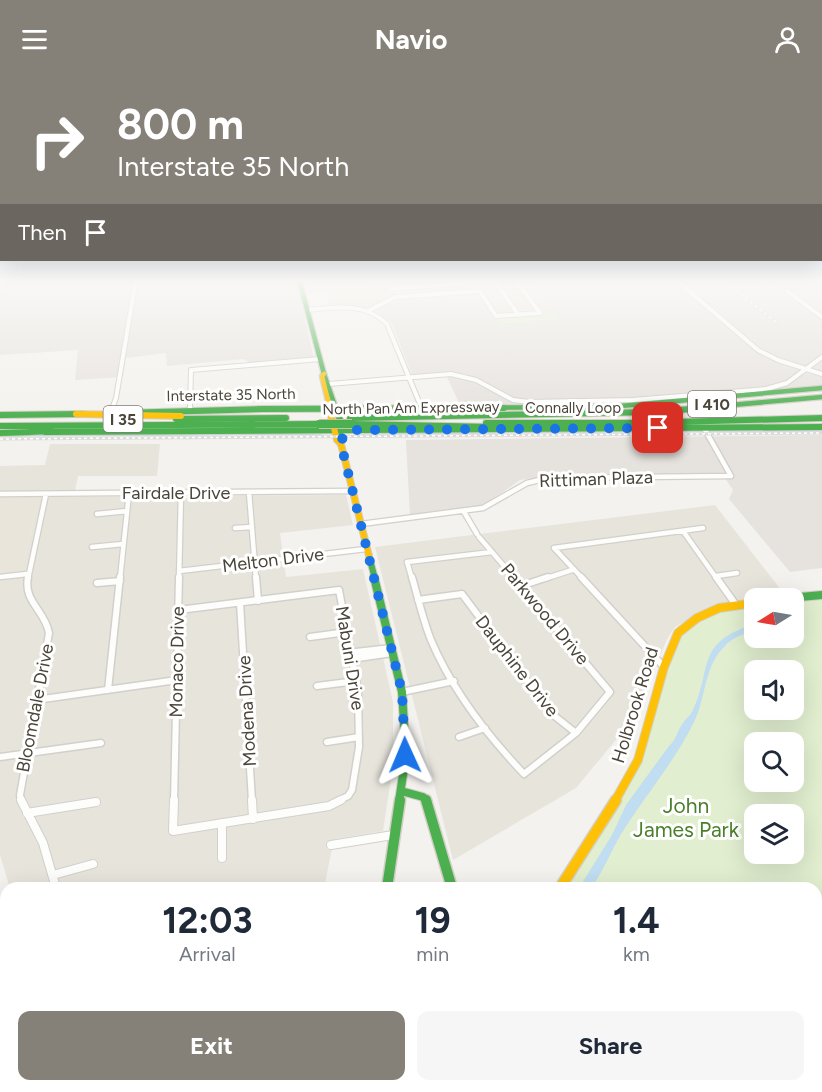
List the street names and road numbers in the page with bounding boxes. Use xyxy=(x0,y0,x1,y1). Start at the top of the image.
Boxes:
street label: Interstate 35 North xyxy=(166,385,296,405)
road number: I 410 xyxy=(688,391,736,417)
street label: North Pan Am Expressway xyxy=(322,397,500,419)
street label: Connally Loop xyxy=(525,399,621,417)
road number: I 35 xyxy=(104,406,142,432)
street label: Rittiman Plaza xyxy=(539,466,653,492)
street label: Fairdale Drive xyxy=(122,482,231,504)
street label: Melton Drive xyxy=(221,543,325,577)
street label: Parkwood Drive xyxy=(496,559,594,669)
street label: Mabuni Drive xyxy=(331,604,369,712)
street label: Monaco Drive xyxy=(165,606,189,718)
street label: Dauphine Drive xyxy=(471,611,563,721)
street label: Bloomdale Drive xyxy=(12,642,58,774)
street label: Holbrook Road xyxy=(607,644,663,766)
street label: Modena Drive xyxy=(233,655,261,767)

